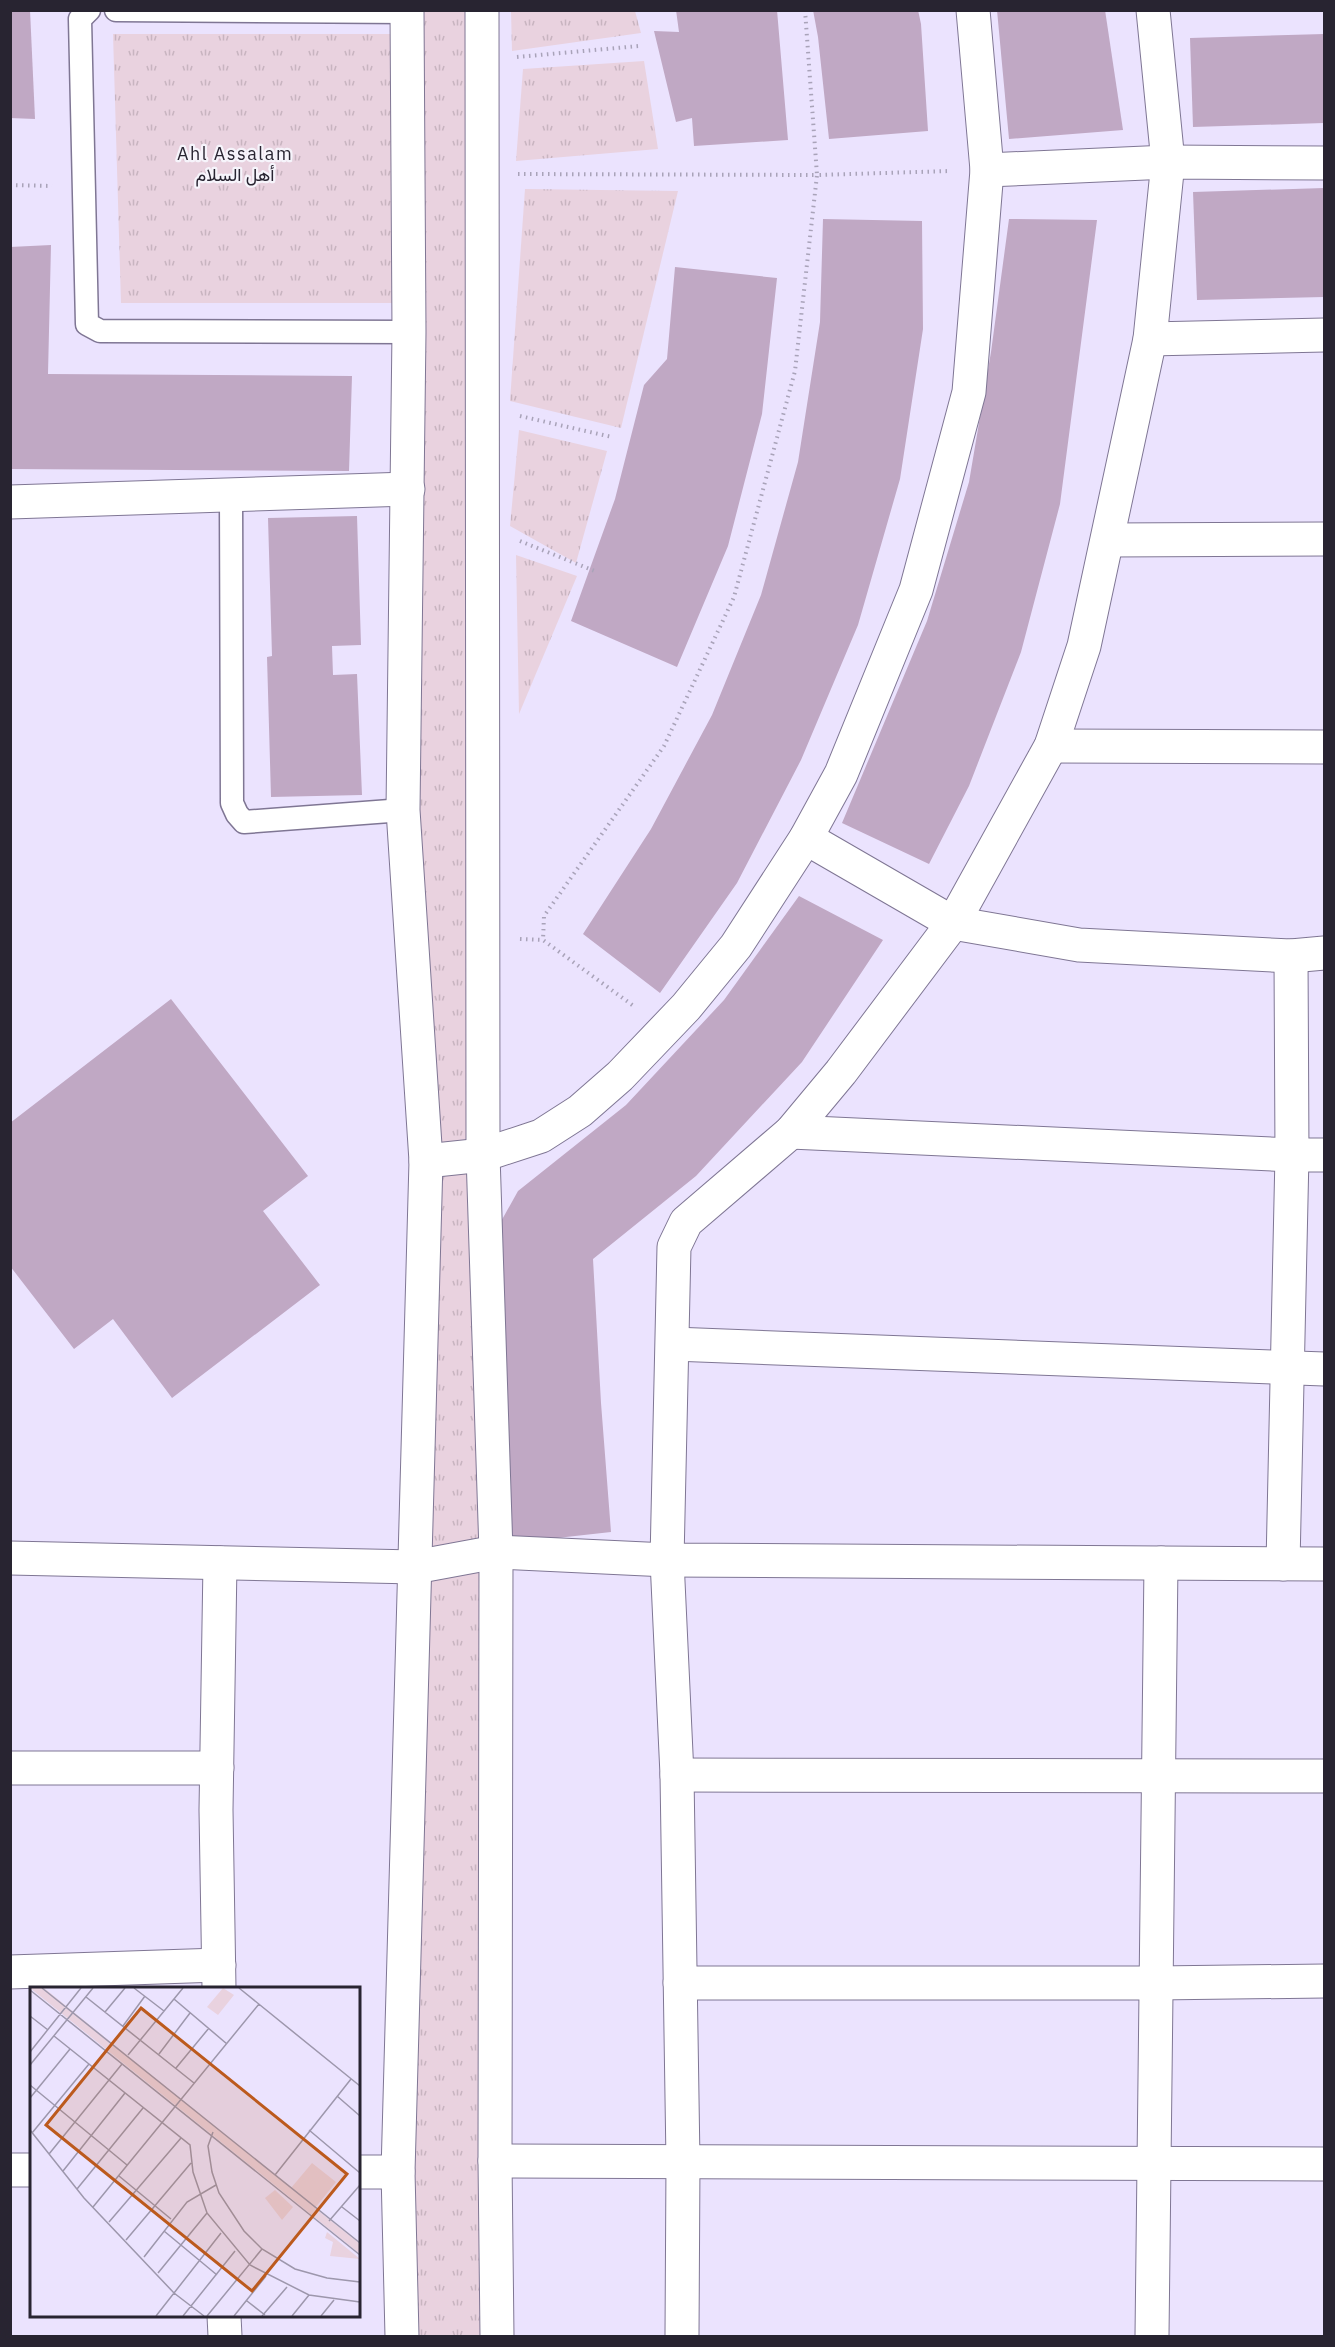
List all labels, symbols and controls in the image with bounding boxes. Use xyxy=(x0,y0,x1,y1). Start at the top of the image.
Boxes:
district label: Ahl Assalam أهل السلام xyxy=(177,142,293,187)
inset map xyxy=(30,1987,360,2317)

